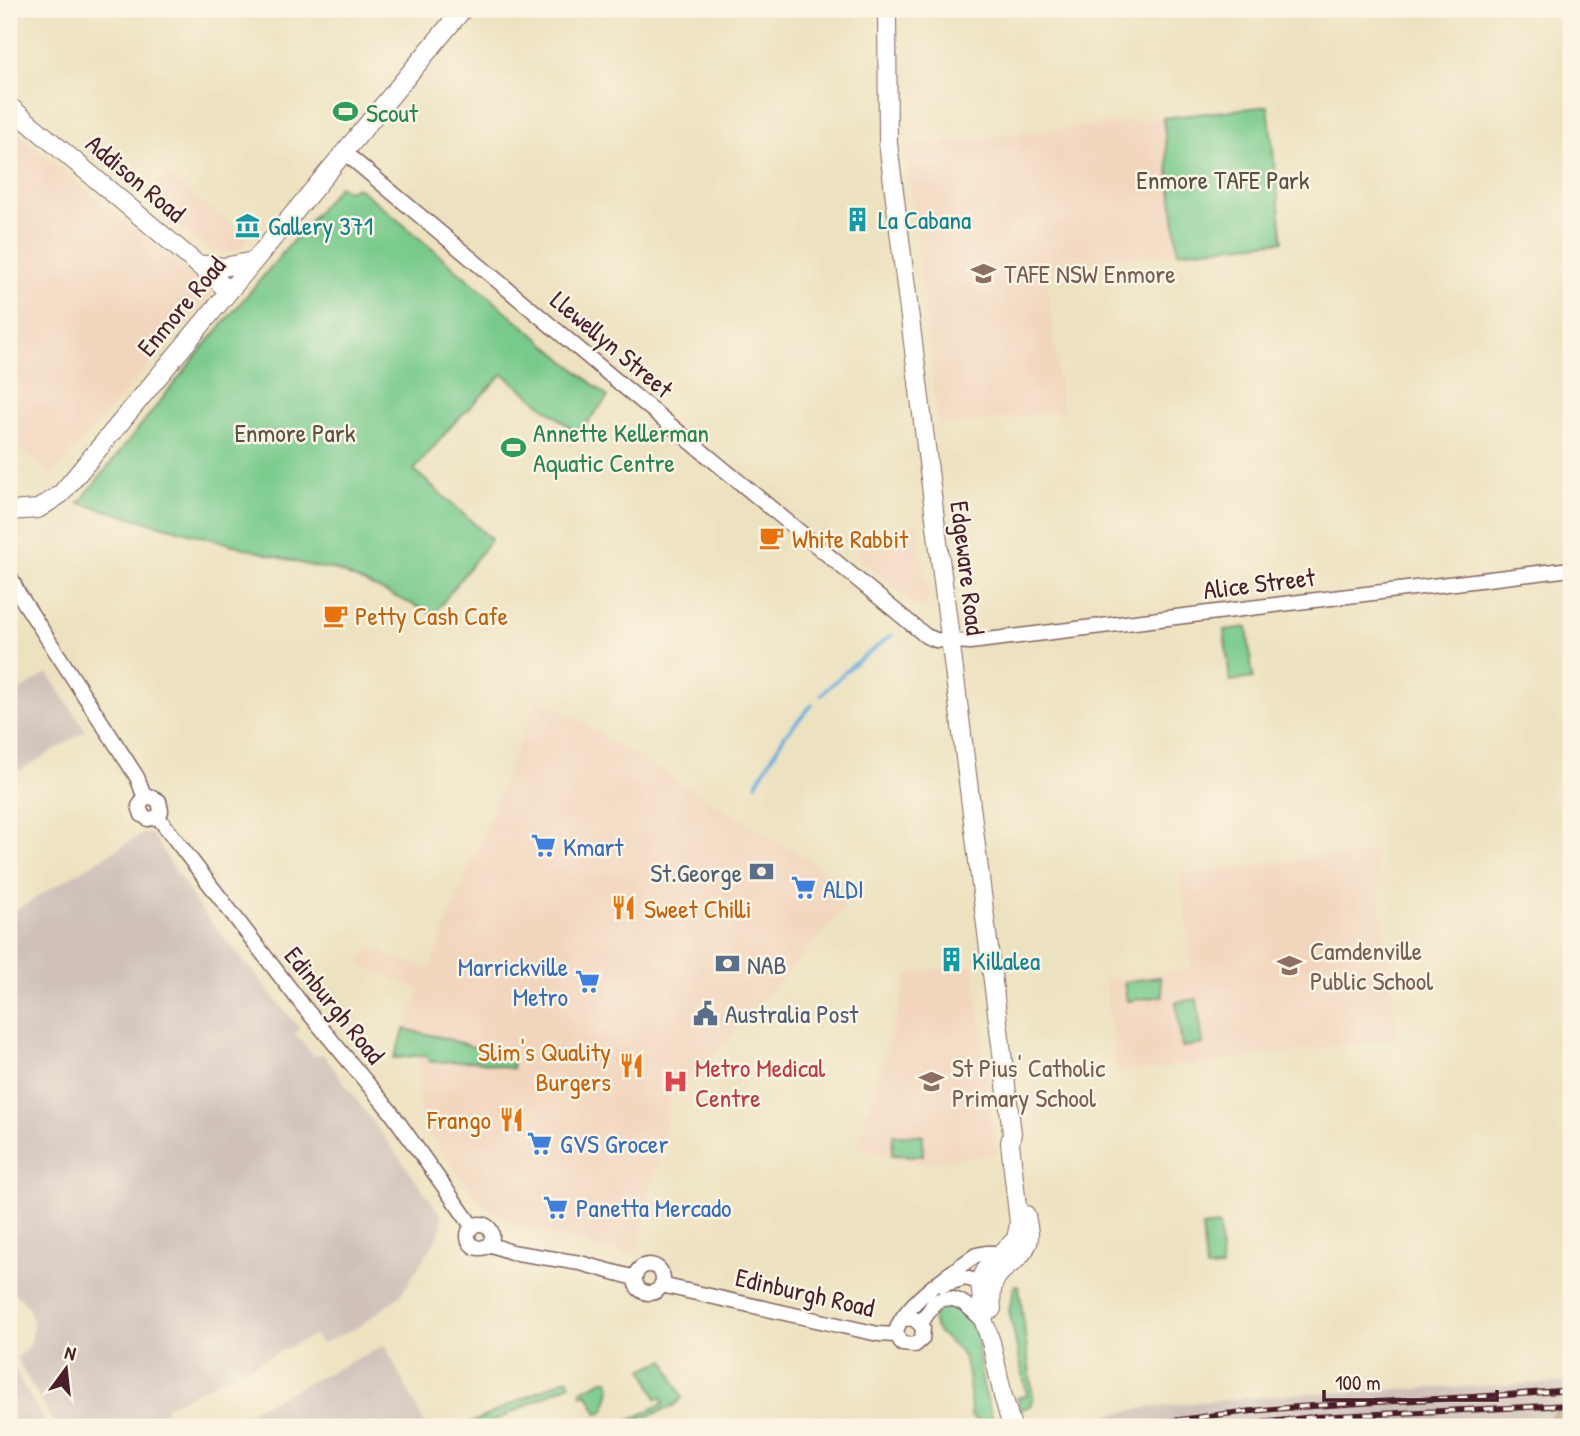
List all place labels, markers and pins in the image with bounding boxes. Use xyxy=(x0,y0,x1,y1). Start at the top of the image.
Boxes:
place label: Scout xyxy=(366,95,419,130)
sports icon: Scout xyxy=(332,98,360,126)
place label: La Cabana xyxy=(878,202,971,237)
building icon: La Cabana xyxy=(844,205,872,233)
place label: Gallery 371 xyxy=(268,208,373,243)
museum icon: Gallery 371 xyxy=(234,211,262,239)
place label: TAFE NSW Enmore xyxy=(1004,256,1176,291)
school or university icon: TAFE NSW Enmore xyxy=(970,259,998,287)
place label: Annette Kellerman Aquatic Centre xyxy=(533,415,709,480)
sports icon: Annette Kellerman Aquatic Centre xyxy=(499,433,527,461)
place label: White Rabbit xyxy=(792,521,909,556)
cafe icon: White Rabbit xyxy=(758,524,786,552)
place label: Petty Cash Cafe xyxy=(355,598,508,633)
cafe icon: Petty Cash Cafe xyxy=(321,601,349,629)
place label: Kmart xyxy=(563,829,624,864)
supermarket icon: Kmart xyxy=(529,832,557,860)
place label: St.George xyxy=(650,855,742,890)
bank icon: St.George xyxy=(748,858,776,886)
place label: ALDI xyxy=(823,871,864,906)
supermarket icon: ALDI xyxy=(789,874,817,902)
place label: Sweet Chilli xyxy=(644,891,752,926)
restaurant icon: Sweet Chilli xyxy=(610,894,638,922)
place label: Camdenville Public School xyxy=(1310,933,1433,998)
place label: Killalea xyxy=(972,943,1040,978)
building icon: Killalea xyxy=(938,946,966,974)
place label: NAB xyxy=(747,947,787,982)
place label: Marrickville Metro xyxy=(458,949,568,1014)
bank icon: NAB xyxy=(713,950,741,978)
school or university icon: Camdenville Public School xyxy=(1276,951,1304,979)
supermarket icon: Marrickville Metro xyxy=(574,967,602,995)
place label: Australia Post xyxy=(725,996,859,1031)
public building icon: Australia Post xyxy=(691,999,719,1027)
place label: Slim's Quality Burgers xyxy=(478,1034,611,1099)
place label: Metro Medical Centre xyxy=(695,1050,825,1115)
place label: St Pius' Catholic Primary School xyxy=(952,1050,1105,1115)
restaurant icon: Slim's Quality Burgers xyxy=(617,1052,645,1080)
hospital icon: Metro Medical Centre xyxy=(661,1068,689,1096)
school or university icon: St Pius' Catholic Primary School xyxy=(918,1068,946,1096)
place label: Frango xyxy=(426,1102,491,1137)
restaurant icon: Frango xyxy=(497,1105,525,1133)
place label: GVS Grocer xyxy=(560,1126,668,1161)
supermarket icon: GVS Grocer xyxy=(526,1129,554,1157)
place label: Panetta Mercado xyxy=(576,1190,732,1225)
supermarket icon: Panetta Mercado xyxy=(542,1193,570,1221)

